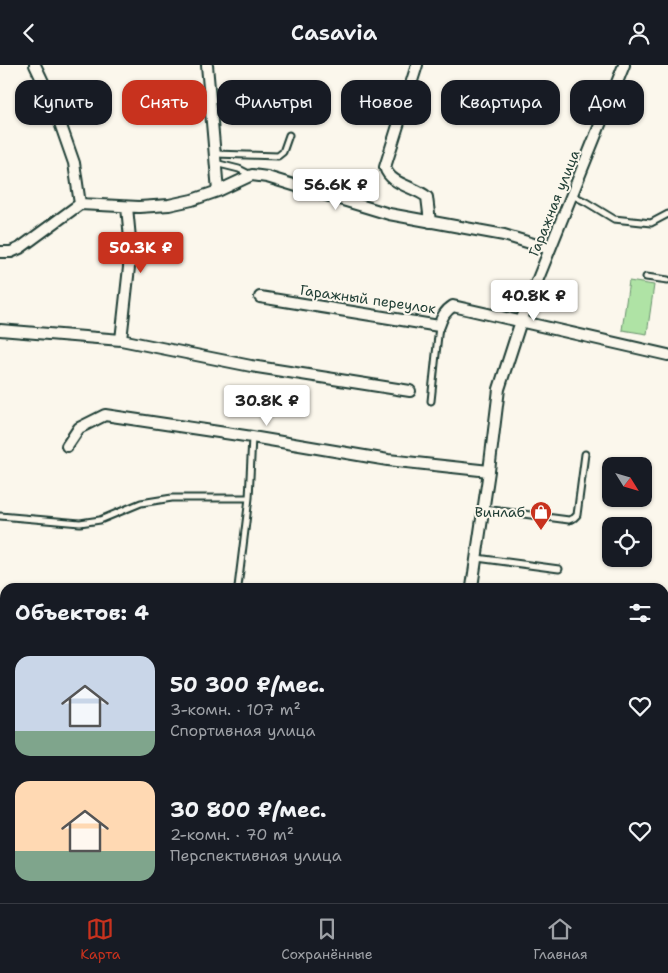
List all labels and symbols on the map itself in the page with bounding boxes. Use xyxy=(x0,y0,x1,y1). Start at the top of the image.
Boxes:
street label: Гаражная улица xyxy=(524,147,584,259)
pin: 56.6K ₽ xyxy=(290,169,382,211)
pin: 50.3K ₽ xyxy=(95,231,187,274)
pin: 40.8K ₽ xyxy=(488,279,580,322)
street label: Гаражный переулок xyxy=(299,281,438,318)
pin: 30.8K ₽ xyxy=(221,385,313,427)
north arrow xyxy=(602,457,652,507)
shop icon: Винлаб xyxy=(529,500,553,531)
place label: Винлаб xyxy=(475,503,525,521)

